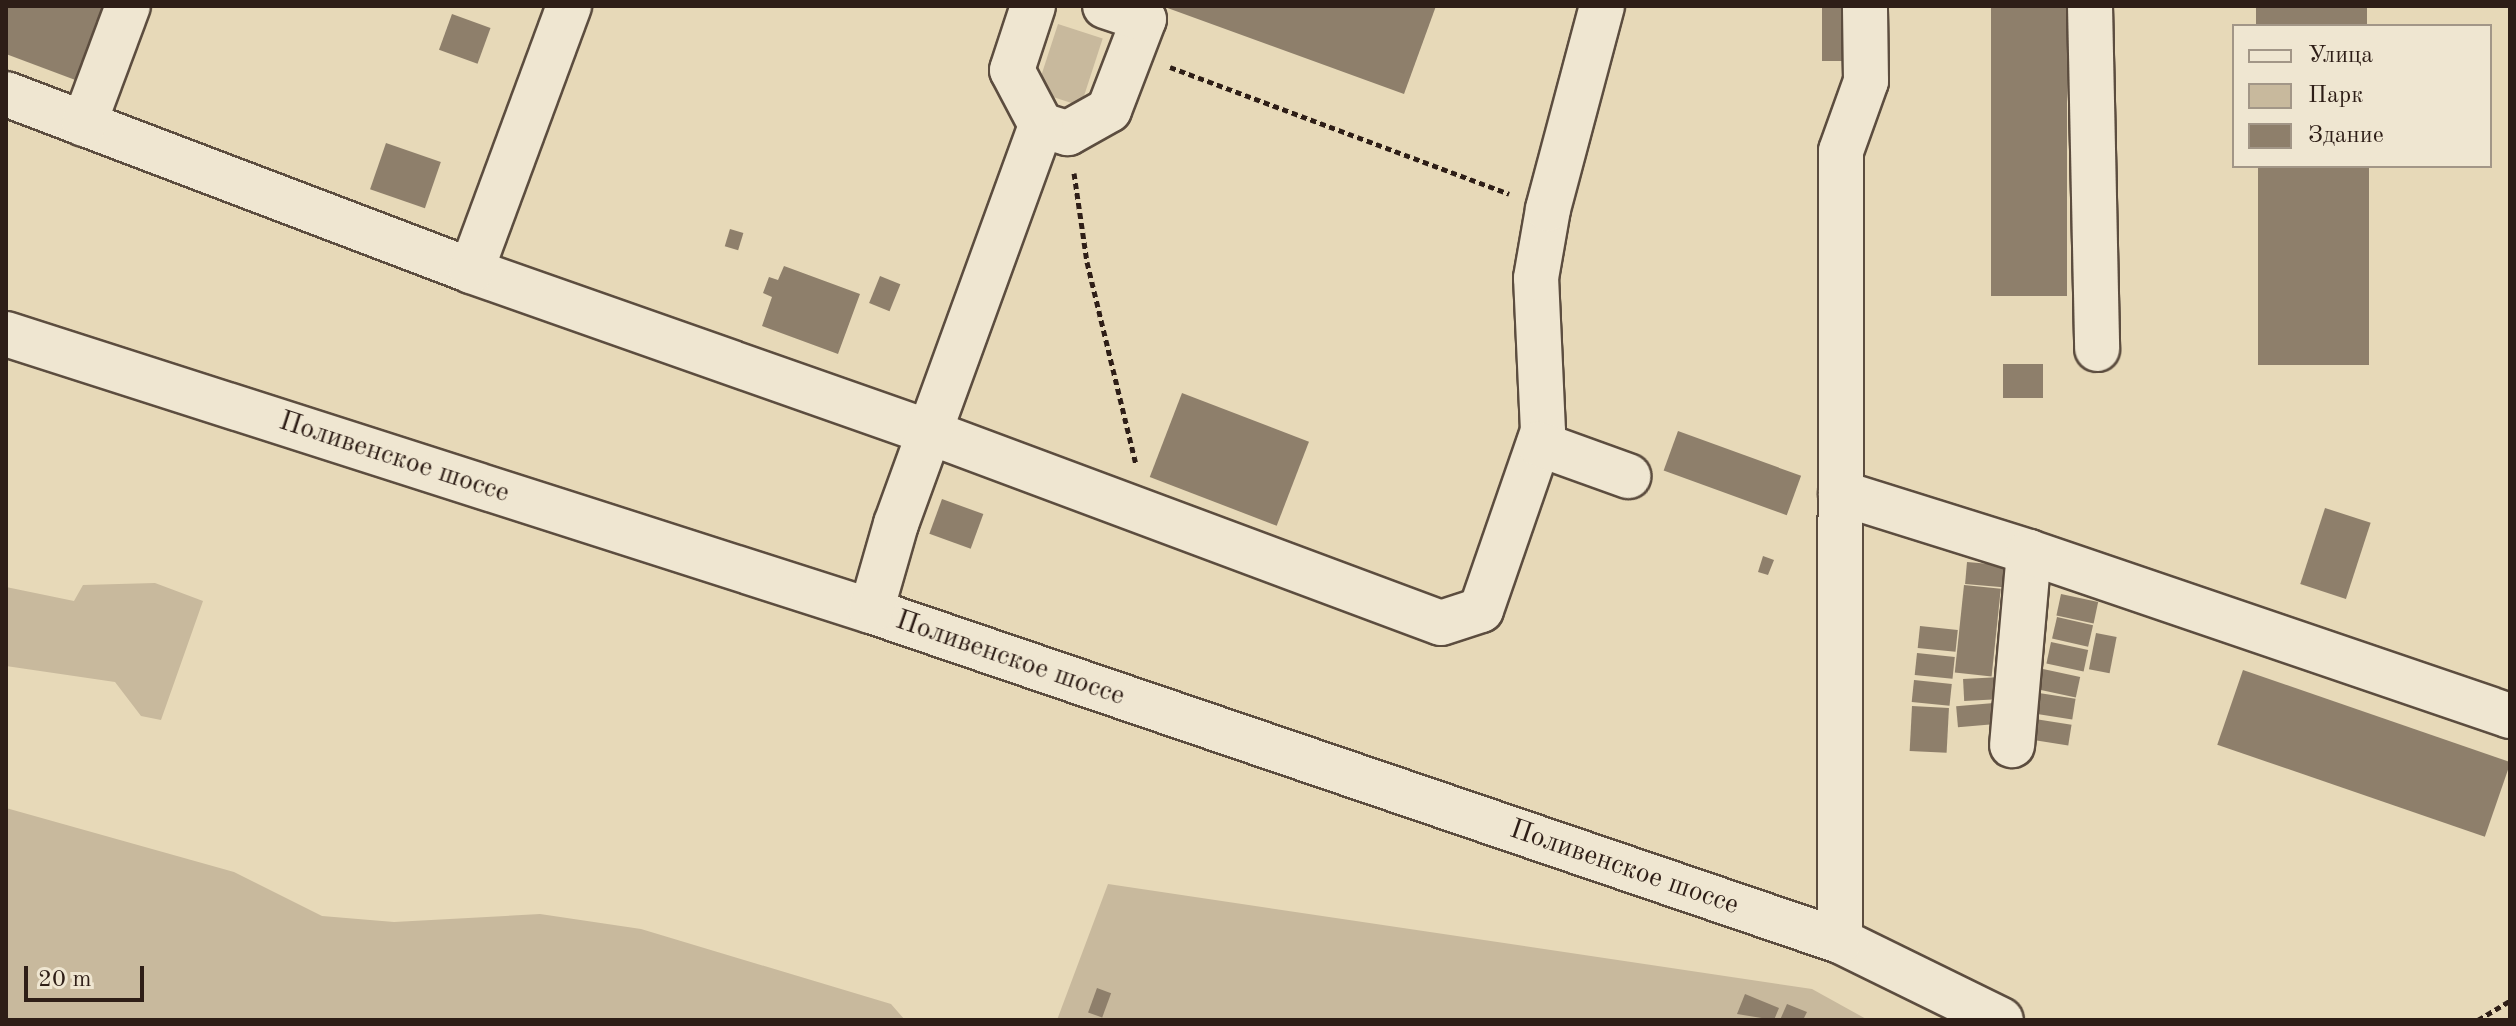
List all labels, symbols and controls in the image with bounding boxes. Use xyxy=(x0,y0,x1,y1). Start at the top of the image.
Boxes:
legend xyxy=(2232,24,2492,168)
text: Улица xyxy=(2308,44,2373,68)
text: Парк xyxy=(2308,84,2363,108)
text: Здание xyxy=(2308,124,2384,148)
street label: Поливенское шоссе xyxy=(275,405,513,511)
street label: Поливенское шоссе xyxy=(891,604,1129,714)
street label: Поливенское шоссе xyxy=(1505,813,1743,923)
scale bar xyxy=(28,950,148,1000)
text: 20 m xyxy=(38,968,92,992)

